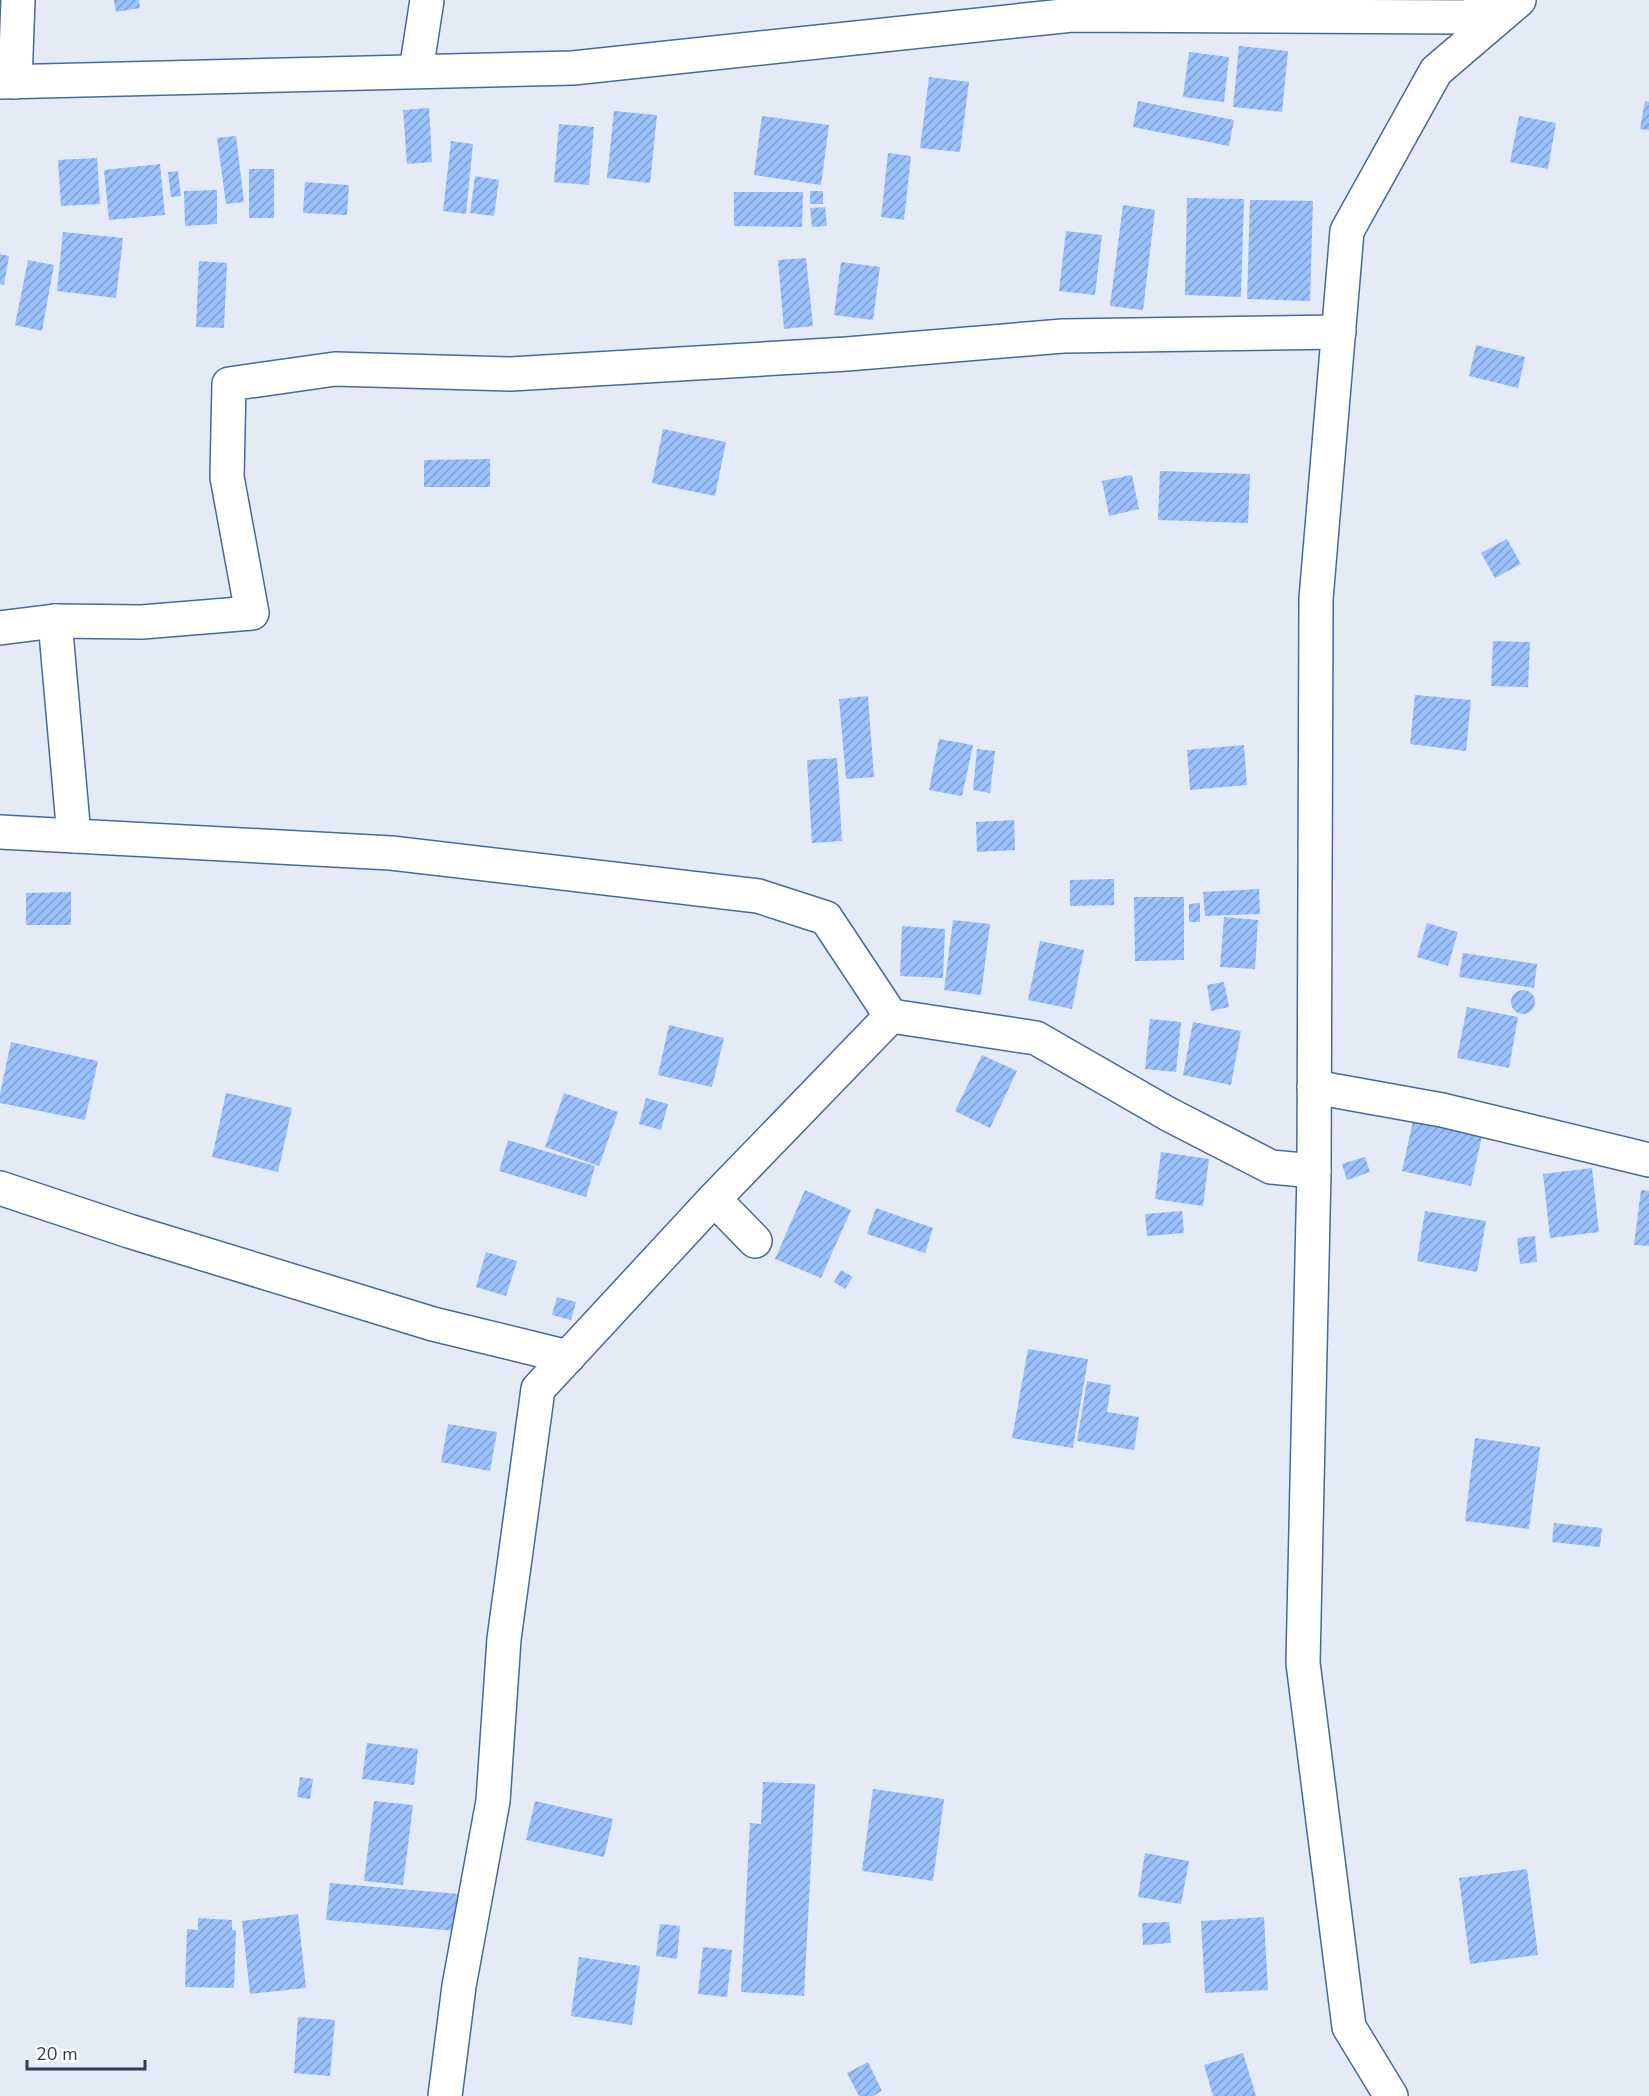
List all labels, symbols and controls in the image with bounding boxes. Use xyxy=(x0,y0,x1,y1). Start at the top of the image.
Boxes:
scale bar xyxy=(27,2033,146,2071)
text: 20 m xyxy=(36,2042,78,2066)

